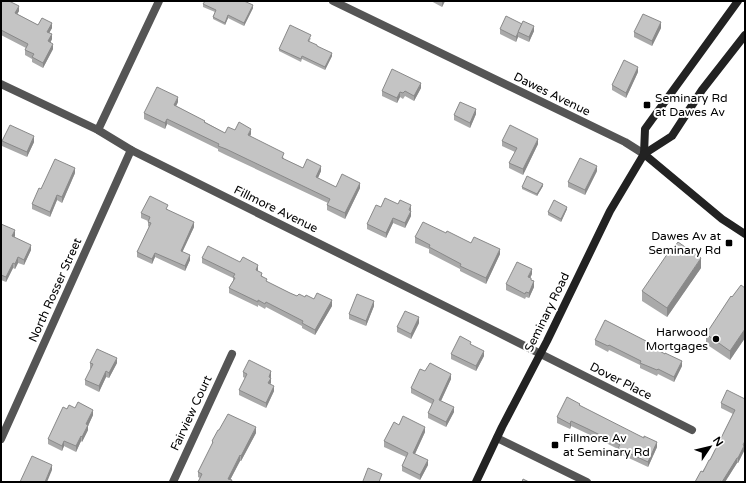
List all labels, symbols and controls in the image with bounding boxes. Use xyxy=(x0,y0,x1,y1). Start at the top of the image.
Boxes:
street label: Dawes Avenue xyxy=(511,69,593,119)
place label: Seminary Rd at Dawes Av xyxy=(655,91,728,119)
marker: Seminary Rd at Dawes Av xyxy=(642,100,652,110)
street label: Fillmore Avenue xyxy=(232,183,320,235)
place label: Dawes Av at Seminary Rd xyxy=(648,229,721,257)
street label: North Rosser Street xyxy=(26,235,84,344)
marker: Dawes Av at Seminary Rd xyxy=(724,238,734,248)
street label: Seminary Road xyxy=(522,270,572,354)
place label: Harwood Mortgages xyxy=(646,325,708,353)
marker: Harwood Mortgages xyxy=(711,334,721,344)
street label: Dover Place xyxy=(588,359,654,403)
street label: Fairview Court xyxy=(167,373,215,453)
north arrow xyxy=(690,427,730,467)
place label: Fillmore Av at Seminary Rd xyxy=(563,431,650,459)
text: N xyxy=(710,434,726,449)
marker: Fillmore Av at Seminary Rd xyxy=(550,440,560,450)

